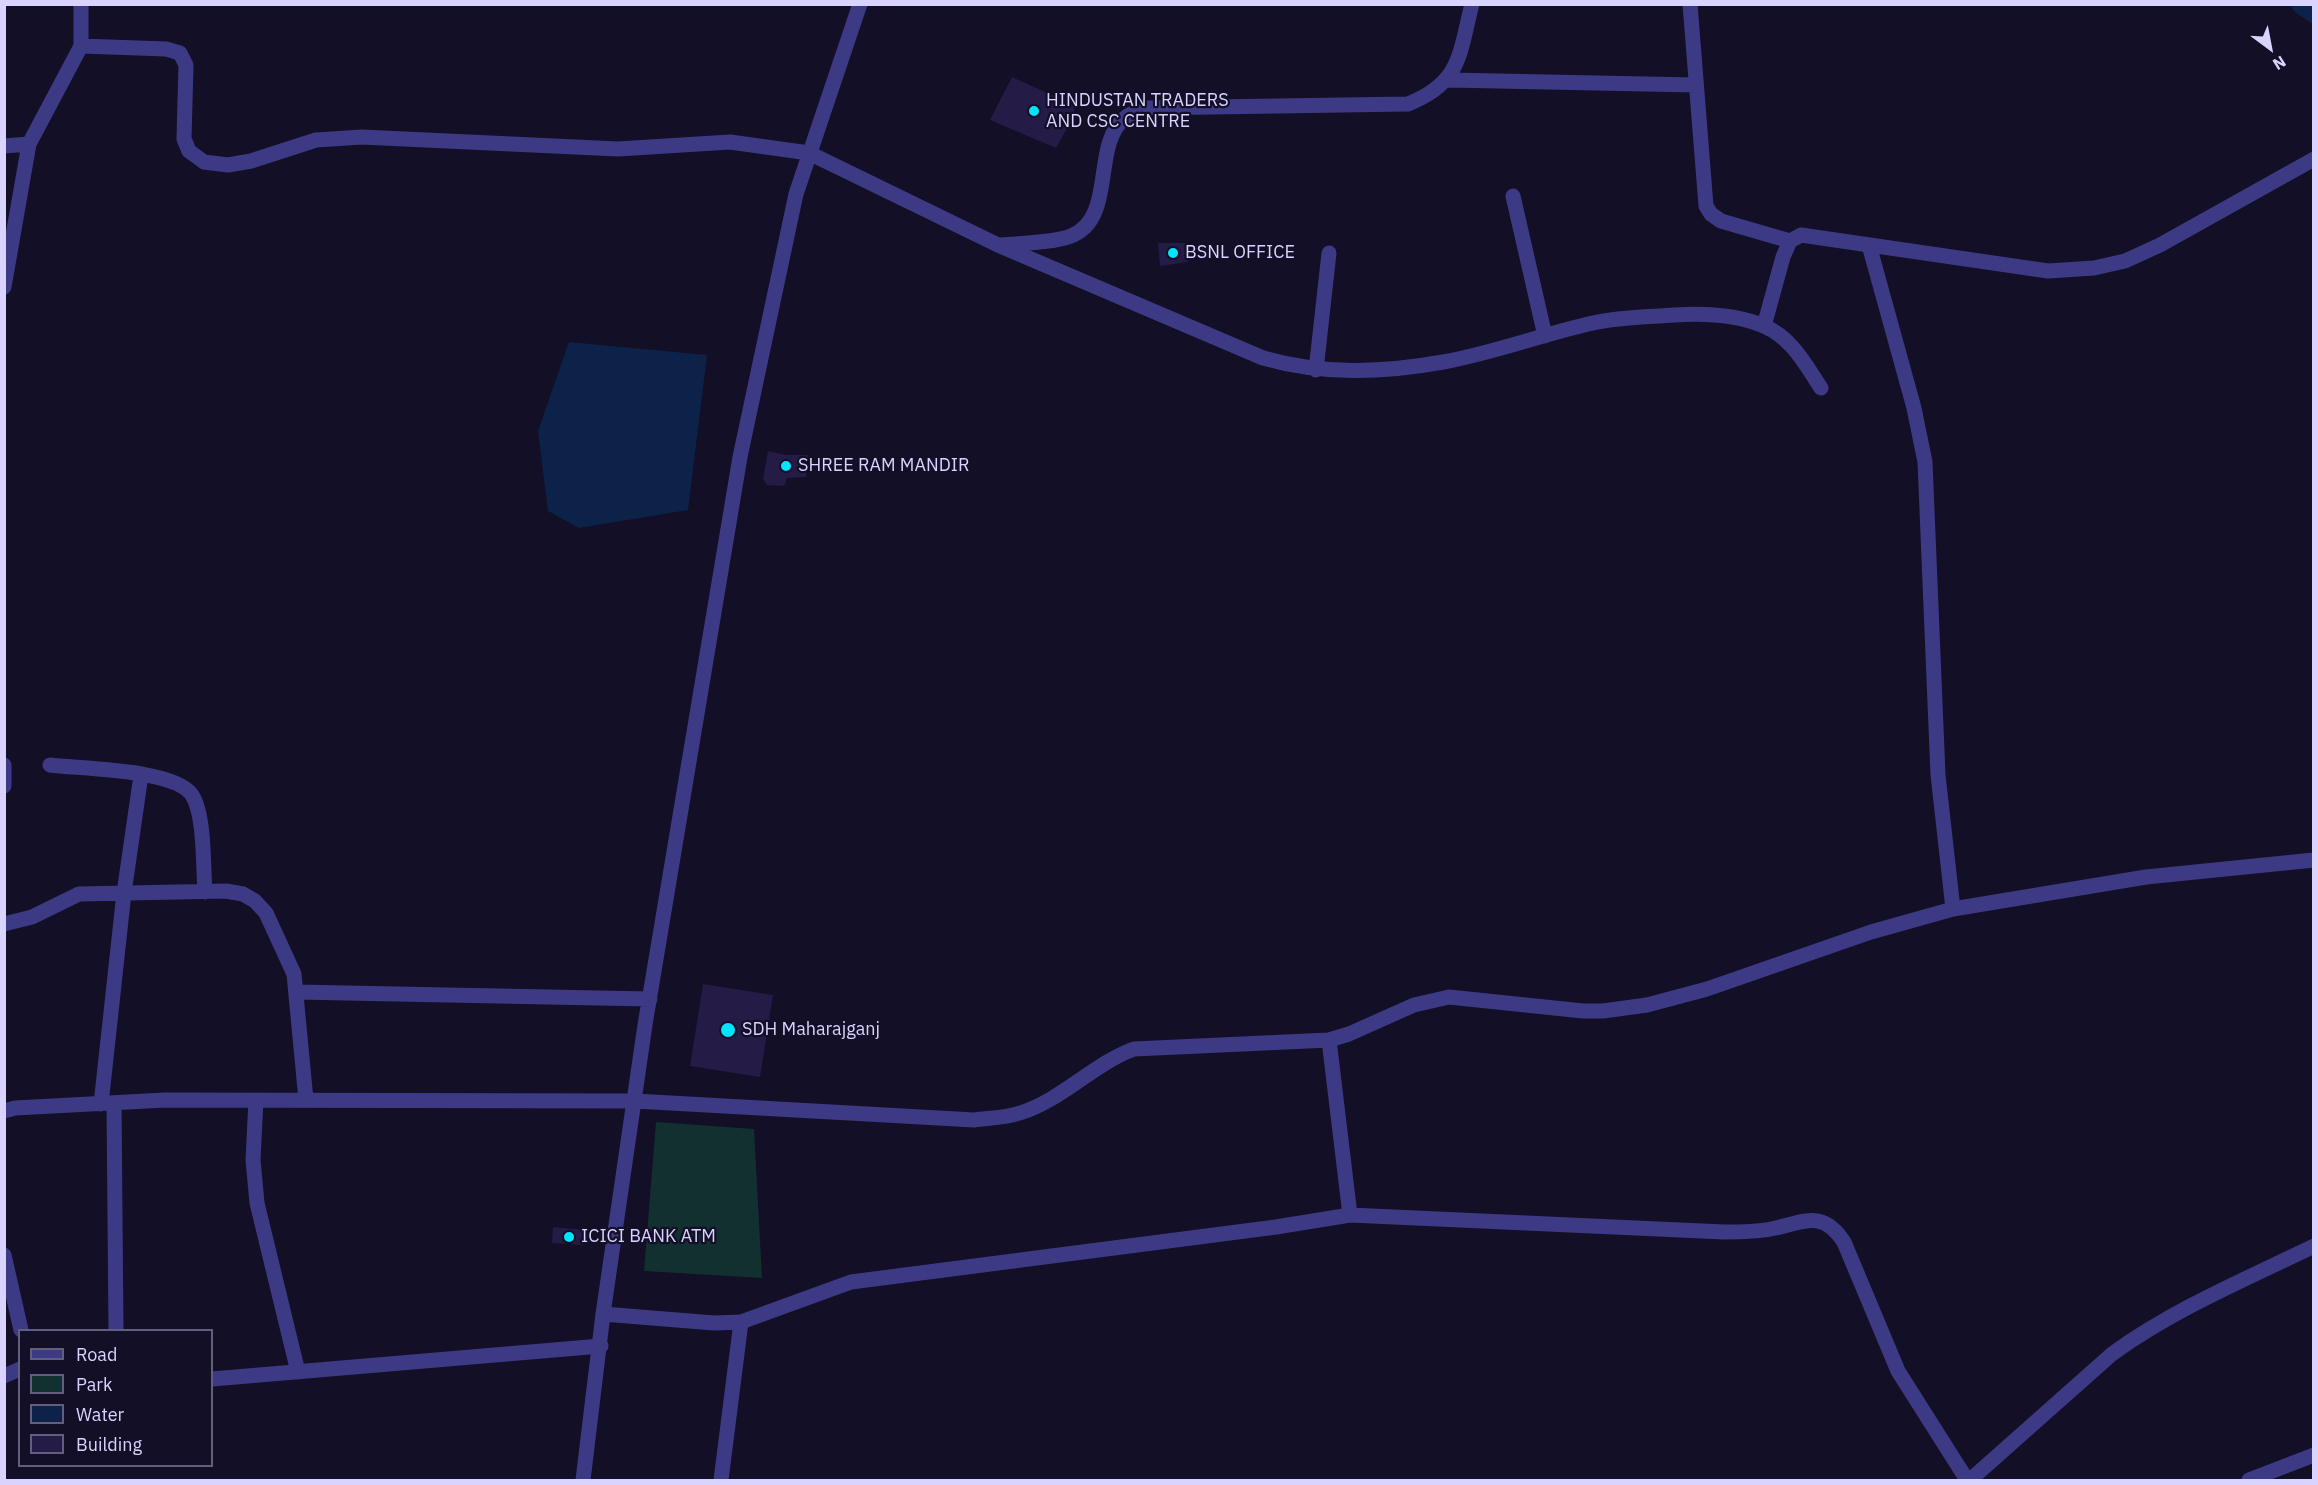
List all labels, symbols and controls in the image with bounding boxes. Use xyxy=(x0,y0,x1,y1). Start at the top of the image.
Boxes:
north arrow xyxy=(2240,18,2300,78)
text: N xyxy=(2269,52,2290,75)
place label: HINDUSTAN TRADERS AND CSC CENTRE xyxy=(1046,90,1229,132)
marker: HINDUSTAN TRADERS AND CSC CENTRE xyxy=(1027,104,1041,118)
place label: BSNL OFFICE xyxy=(1185,242,1295,264)
marker: BSNL OFFICE xyxy=(1166,246,1180,260)
place label: SHREE RAM MANDIR xyxy=(798,455,970,477)
marker: SHREE RAM MANDIR xyxy=(779,459,793,473)
place label: SDH Maharajganj xyxy=(742,1019,880,1041)
marker: SDH Maharajganj xyxy=(719,1021,737,1039)
place label: ICICI BANK ATM xyxy=(581,1226,716,1248)
marker: ICICI BANK ATM xyxy=(562,1230,576,1244)
legend xyxy=(18,1329,213,1467)
text: Road xyxy=(76,1343,117,1366)
text: Park xyxy=(76,1373,112,1396)
text: Water xyxy=(76,1403,124,1426)
text: Building xyxy=(76,1433,142,1456)

